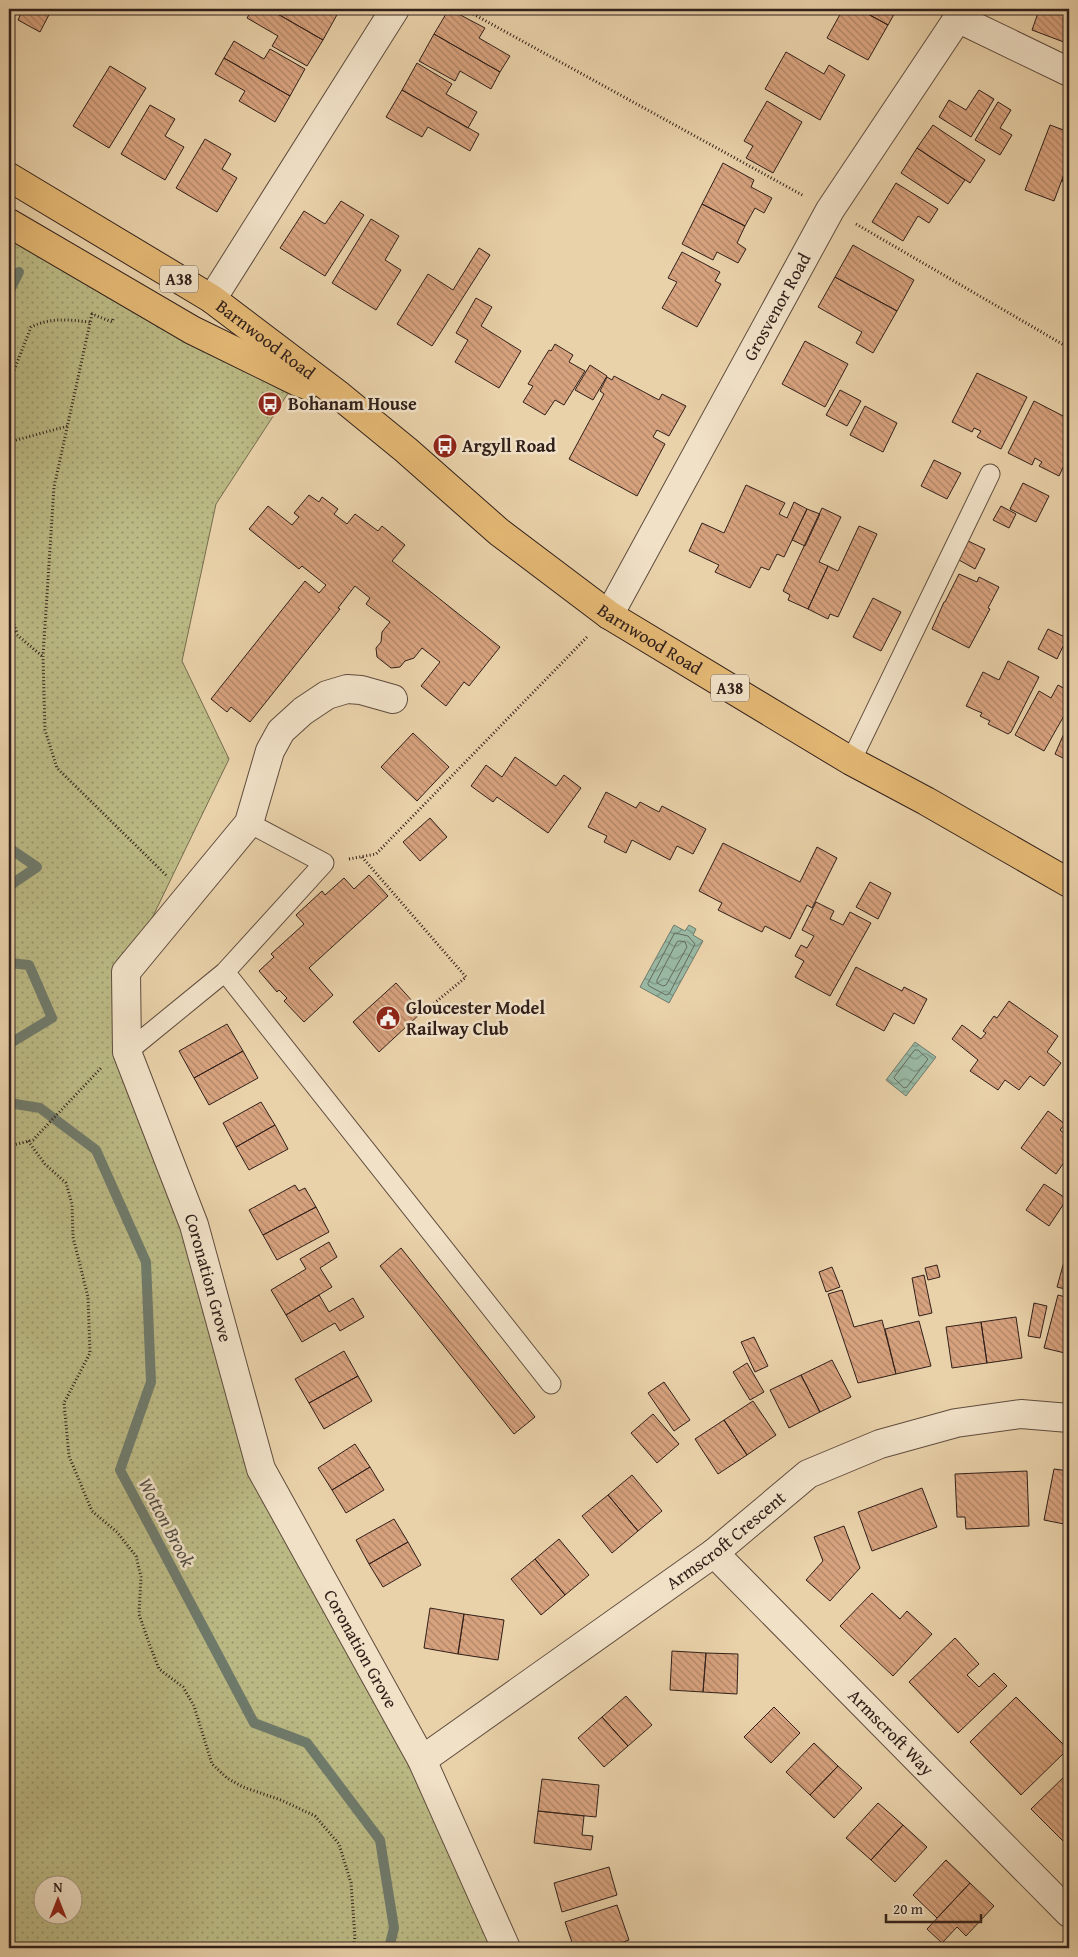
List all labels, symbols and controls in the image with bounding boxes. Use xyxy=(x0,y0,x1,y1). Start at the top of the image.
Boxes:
street label: Grosvenor Road xyxy=(736,247,817,366)
road number: A38 xyxy=(160,266,198,292)
street label: Barnwood Road xyxy=(210,293,321,386)
place label: Bohanam House xyxy=(288,390,417,417)
bus stop icon: Bohanam House xyxy=(257,391,283,417)
place label: Argyll Road xyxy=(462,432,557,459)
bus stop icon: Argyll Road xyxy=(432,433,458,459)
street label: Barnwood Road xyxy=(592,597,708,681)
road number: A38 xyxy=(711,674,749,701)
place label: Gloucester Model Railway Club xyxy=(406,994,545,1042)
public building icon: Gloucester Model Railway Club xyxy=(375,1005,401,1031)
street label: Coronation Grove xyxy=(178,1209,239,1345)
water label: Wotton Brook xyxy=(132,1472,202,1572)
street label: Armscroft Crescent xyxy=(660,1484,792,1596)
street label: Coronation Grove xyxy=(317,1584,405,1713)
street label: Armscroft Way xyxy=(842,1682,941,1782)
north arrow xyxy=(32,1874,82,1924)
text: N xyxy=(53,1877,63,1897)
scale bar xyxy=(886,1892,980,1924)
text: 20 m xyxy=(893,1898,924,1919)

